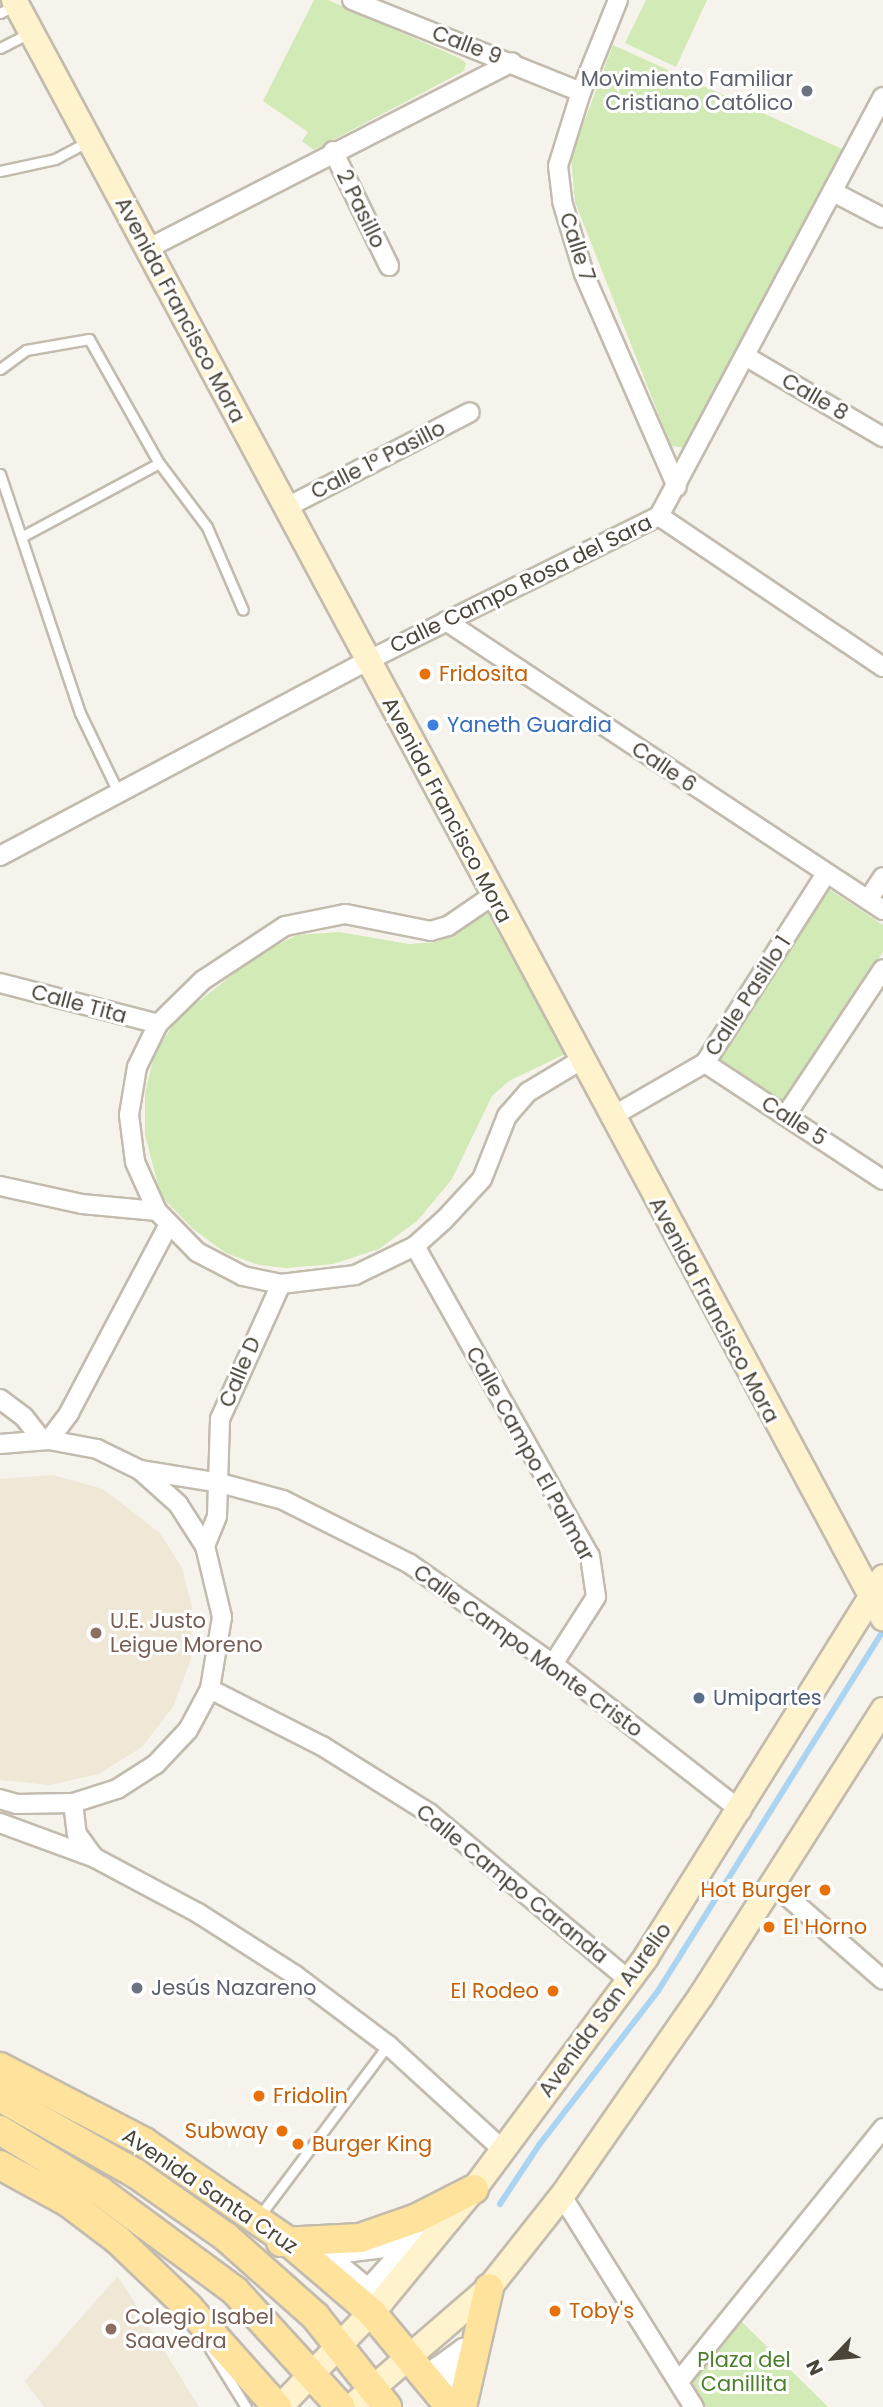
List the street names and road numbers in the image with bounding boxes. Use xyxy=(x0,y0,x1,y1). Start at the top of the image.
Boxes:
street label: Calle 9 xyxy=(429,20,505,70)
street label: 2 Pasillo xyxy=(331,166,391,252)
street label: Avenida Francisco Mora xyxy=(110,193,250,427)
street label: Calle 7 xyxy=(554,209,600,285)
street label: Calle 8 xyxy=(777,368,853,426)
street label: Calle 1º Pasillo xyxy=(307,415,449,505)
street label: Calle Campo Rosa del Sara xyxy=(386,510,656,658)
street label: Avenida Francisco Mora xyxy=(377,693,517,927)
street label: Calle 6 xyxy=(627,736,701,798)
street label: Calle Pasillo 1 xyxy=(700,931,796,1061)
street label: Calle Tita xyxy=(29,979,129,1029)
street label: Calle 5 xyxy=(757,1091,831,1151)
street label: Avenida Francisco Mora xyxy=(644,1193,784,1427)
street label: Calle D xyxy=(214,1333,266,1411)
street label: Calle Campo El Palmar xyxy=(460,1342,600,1566)
street label: Calle Campo Monte Cristo xyxy=(408,1559,648,1743)
street label: Calle Campo Caranda xyxy=(411,1799,613,1969)
street label: Avenida San Aurelio xyxy=(533,1918,677,2102)
street label: Avenida Santa Cruz xyxy=(118,2123,302,2259)

